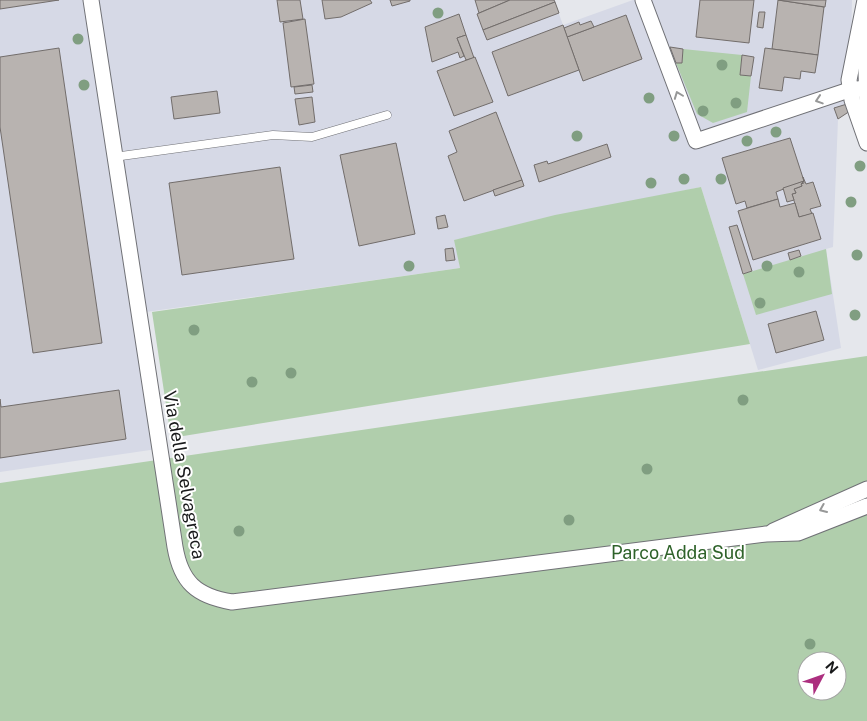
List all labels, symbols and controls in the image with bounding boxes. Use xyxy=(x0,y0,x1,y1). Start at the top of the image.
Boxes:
one-way arrow xyxy=(674,91,684,100)
one-way arrow xyxy=(815,94,823,104)
street label: Via della Selvagreca xyxy=(159,389,210,561)
one-way arrow xyxy=(819,502,828,513)
park label: Parco Adda Sud xyxy=(611,542,745,563)
north arrow xyxy=(797,651,847,701)
text: N xyxy=(822,658,841,677)

